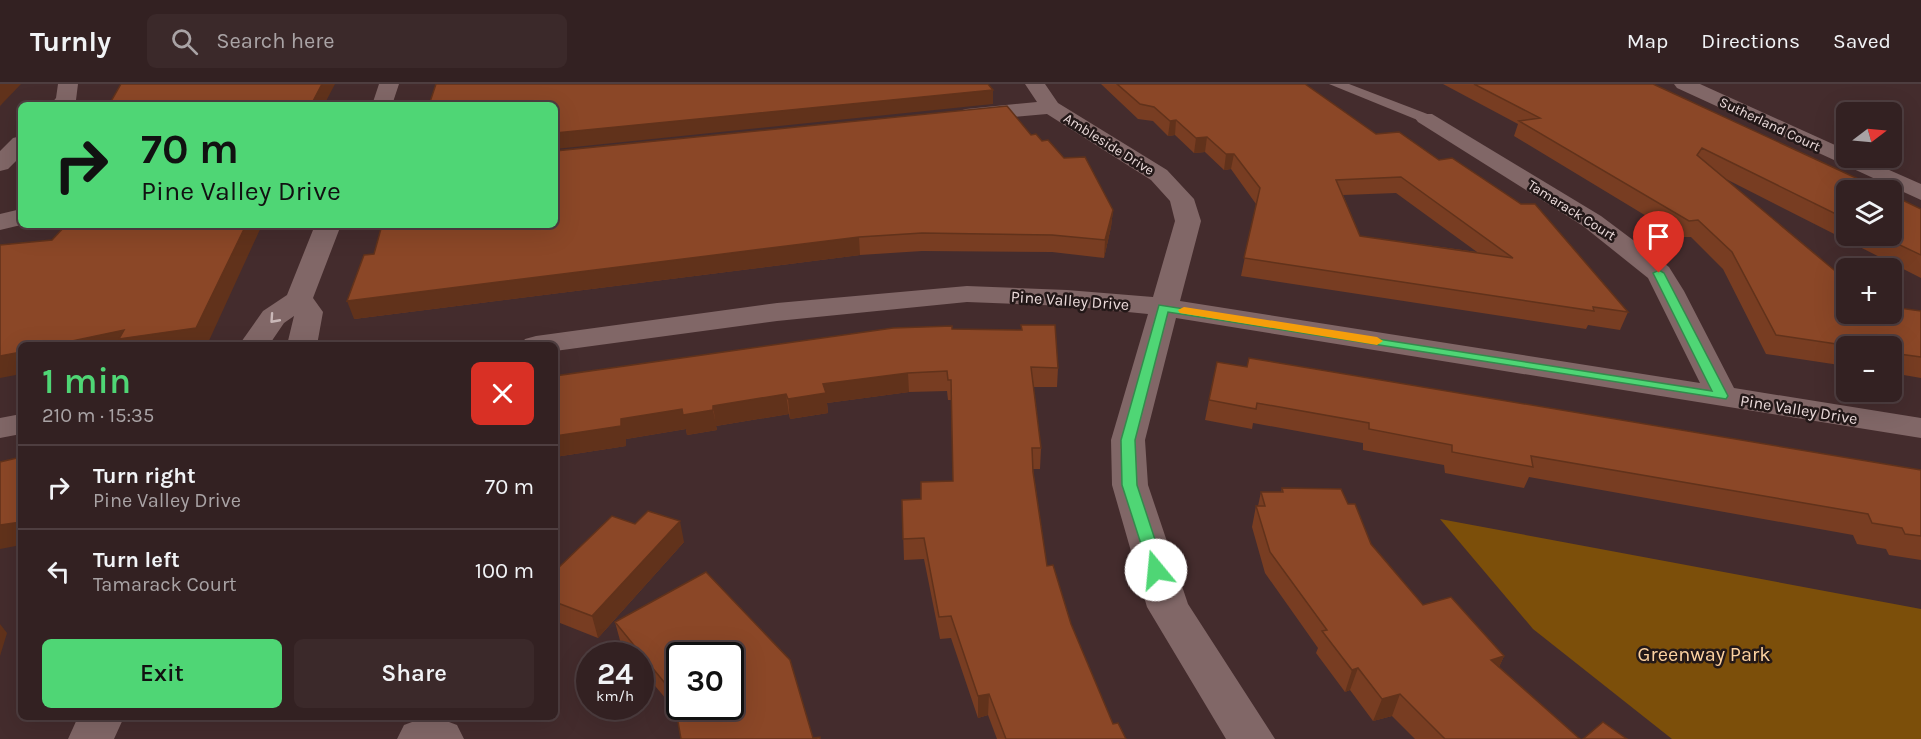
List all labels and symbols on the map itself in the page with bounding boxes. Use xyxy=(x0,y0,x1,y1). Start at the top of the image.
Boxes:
street label: Sutherland Court xyxy=(1717,94,1823,155)
north arrow xyxy=(1836,102,1902,168)
street label: Ambleside Drive xyxy=(1060,110,1157,179)
street label: Tamarack Court xyxy=(1525,177,1619,244)
pin xyxy=(1633,211,1684,273)
street label: Pine Valley Drive xyxy=(1010,287,1130,314)
one-way arrow xyxy=(270,312,281,323)
street label: Pine Valley Drive xyxy=(1739,391,1859,428)
position arrow xyxy=(1124,538,1188,602)
speed limit sign: 30 xyxy=(666,642,744,720)
park label: Greenway Park xyxy=(1638,643,1770,666)

